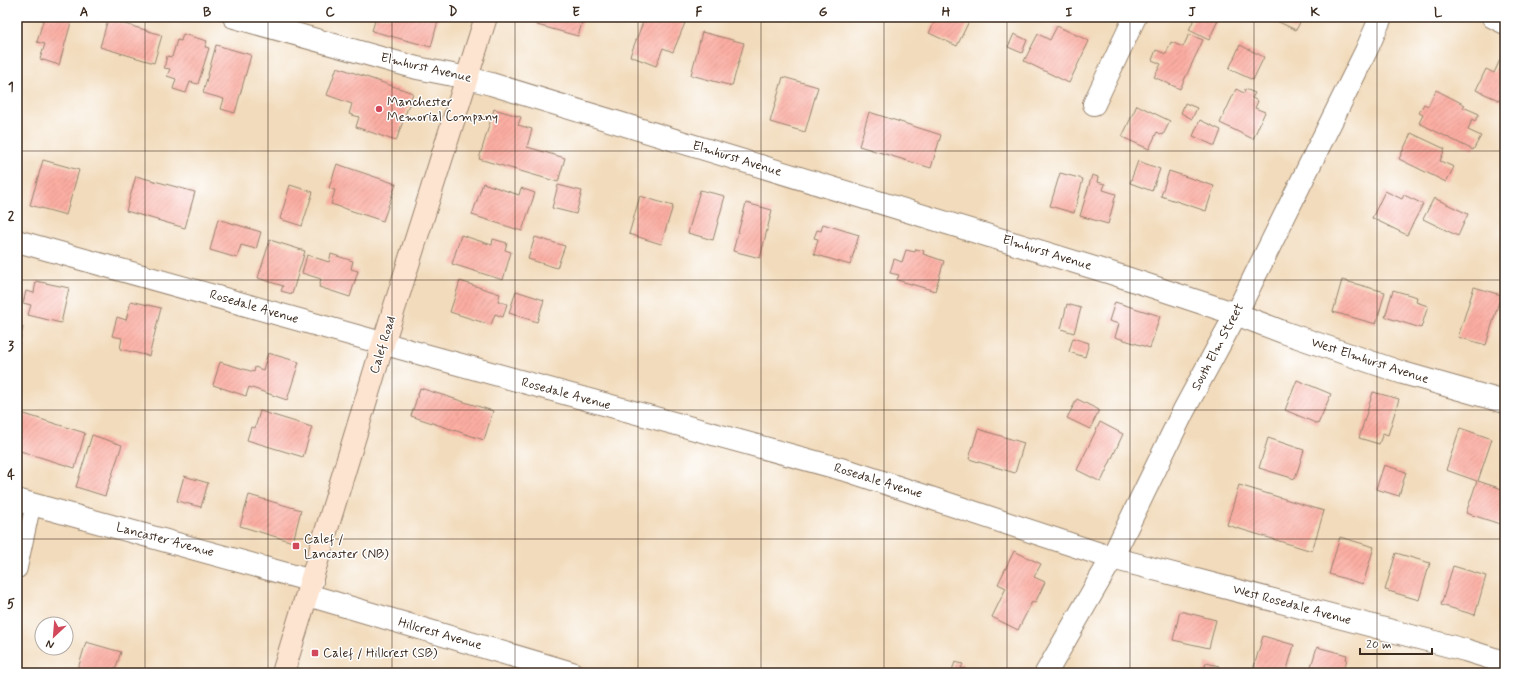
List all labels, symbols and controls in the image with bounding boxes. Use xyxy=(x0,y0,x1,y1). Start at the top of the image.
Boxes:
text: A xyxy=(80,4,88,21)
text: B xyxy=(203,4,212,21)
text: C xyxy=(325,4,335,21)
text: D xyxy=(449,4,458,21)
text: E xyxy=(572,4,580,21)
text: F xyxy=(696,4,703,21)
text: G xyxy=(819,4,828,21)
text: H xyxy=(942,4,951,21)
text: I xyxy=(1066,4,1073,21)
text: J xyxy=(1188,4,1196,21)
text: K xyxy=(1310,4,1320,21)
text: L xyxy=(1434,4,1443,21)
street label: Elmhurst Avenue xyxy=(379,49,473,87)
text: 1 xyxy=(8,79,14,96)
place label: Manchester Memorial Company xyxy=(387,94,498,126)
marker: Manchester Memorial Company xyxy=(374,104,384,114)
street label: Elmhurst Avenue xyxy=(690,137,784,181)
text: 2 xyxy=(8,208,15,225)
street label: Elmhurst Avenue xyxy=(1000,231,1094,275)
street label: Rosedale Avenue xyxy=(208,286,301,328)
street label: South Elm Street xyxy=(1188,300,1248,394)
street label: Calef Road xyxy=(366,314,400,376)
street label: West Elmhurst Avenue xyxy=(1309,334,1431,388)
text: 3 xyxy=(8,338,14,355)
street label: Rosedale Avenue xyxy=(520,374,613,414)
street label: Rosedale Avenue xyxy=(832,459,924,503)
text: 4 xyxy=(7,467,15,484)
street label: Lancaster Avenue xyxy=(114,519,216,561)
place label: Calef / Lancaster (NB) xyxy=(304,531,389,563)
marker: Calef / Lancaster (NB) xyxy=(291,541,301,551)
street label: West Rosedale Avenue xyxy=(1231,581,1353,629)
text: 5 xyxy=(7,596,15,613)
street label: Hillcrest Avenue xyxy=(396,614,484,654)
north arrow xyxy=(34,616,74,656)
scale bar xyxy=(1360,630,1432,656)
text: N xyxy=(44,636,56,652)
text: 20 m xyxy=(1366,637,1392,653)
place label: Calef / Hillcrest (SB) xyxy=(323,645,438,662)
marker: Calef / Hillcrest (SB) xyxy=(310,648,320,658)

